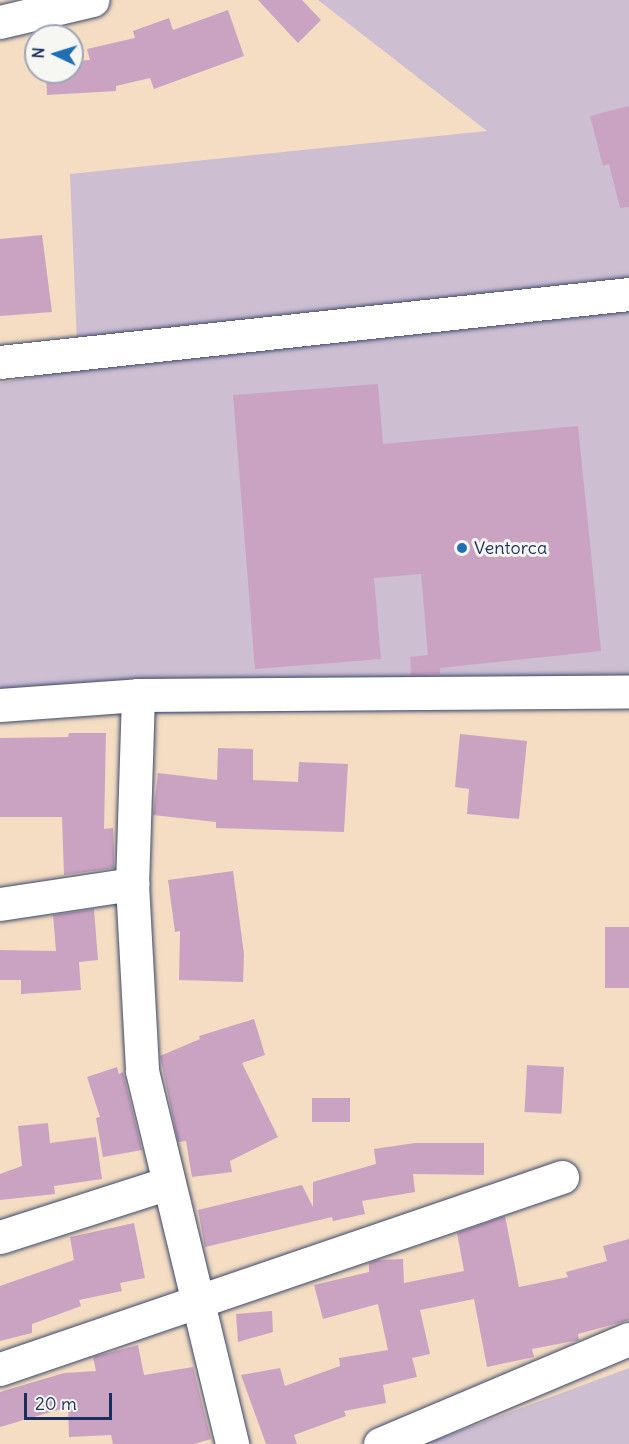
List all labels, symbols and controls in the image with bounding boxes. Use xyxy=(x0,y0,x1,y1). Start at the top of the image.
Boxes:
north arrow xyxy=(24,24,84,84)
text: N xyxy=(28,47,48,59)
place label: Ventorca xyxy=(474,537,547,559)
marker: Ventorca xyxy=(455,541,469,555)
scale bar xyxy=(27,1381,116,1419)
text: 20 m xyxy=(35,1392,77,1415)

